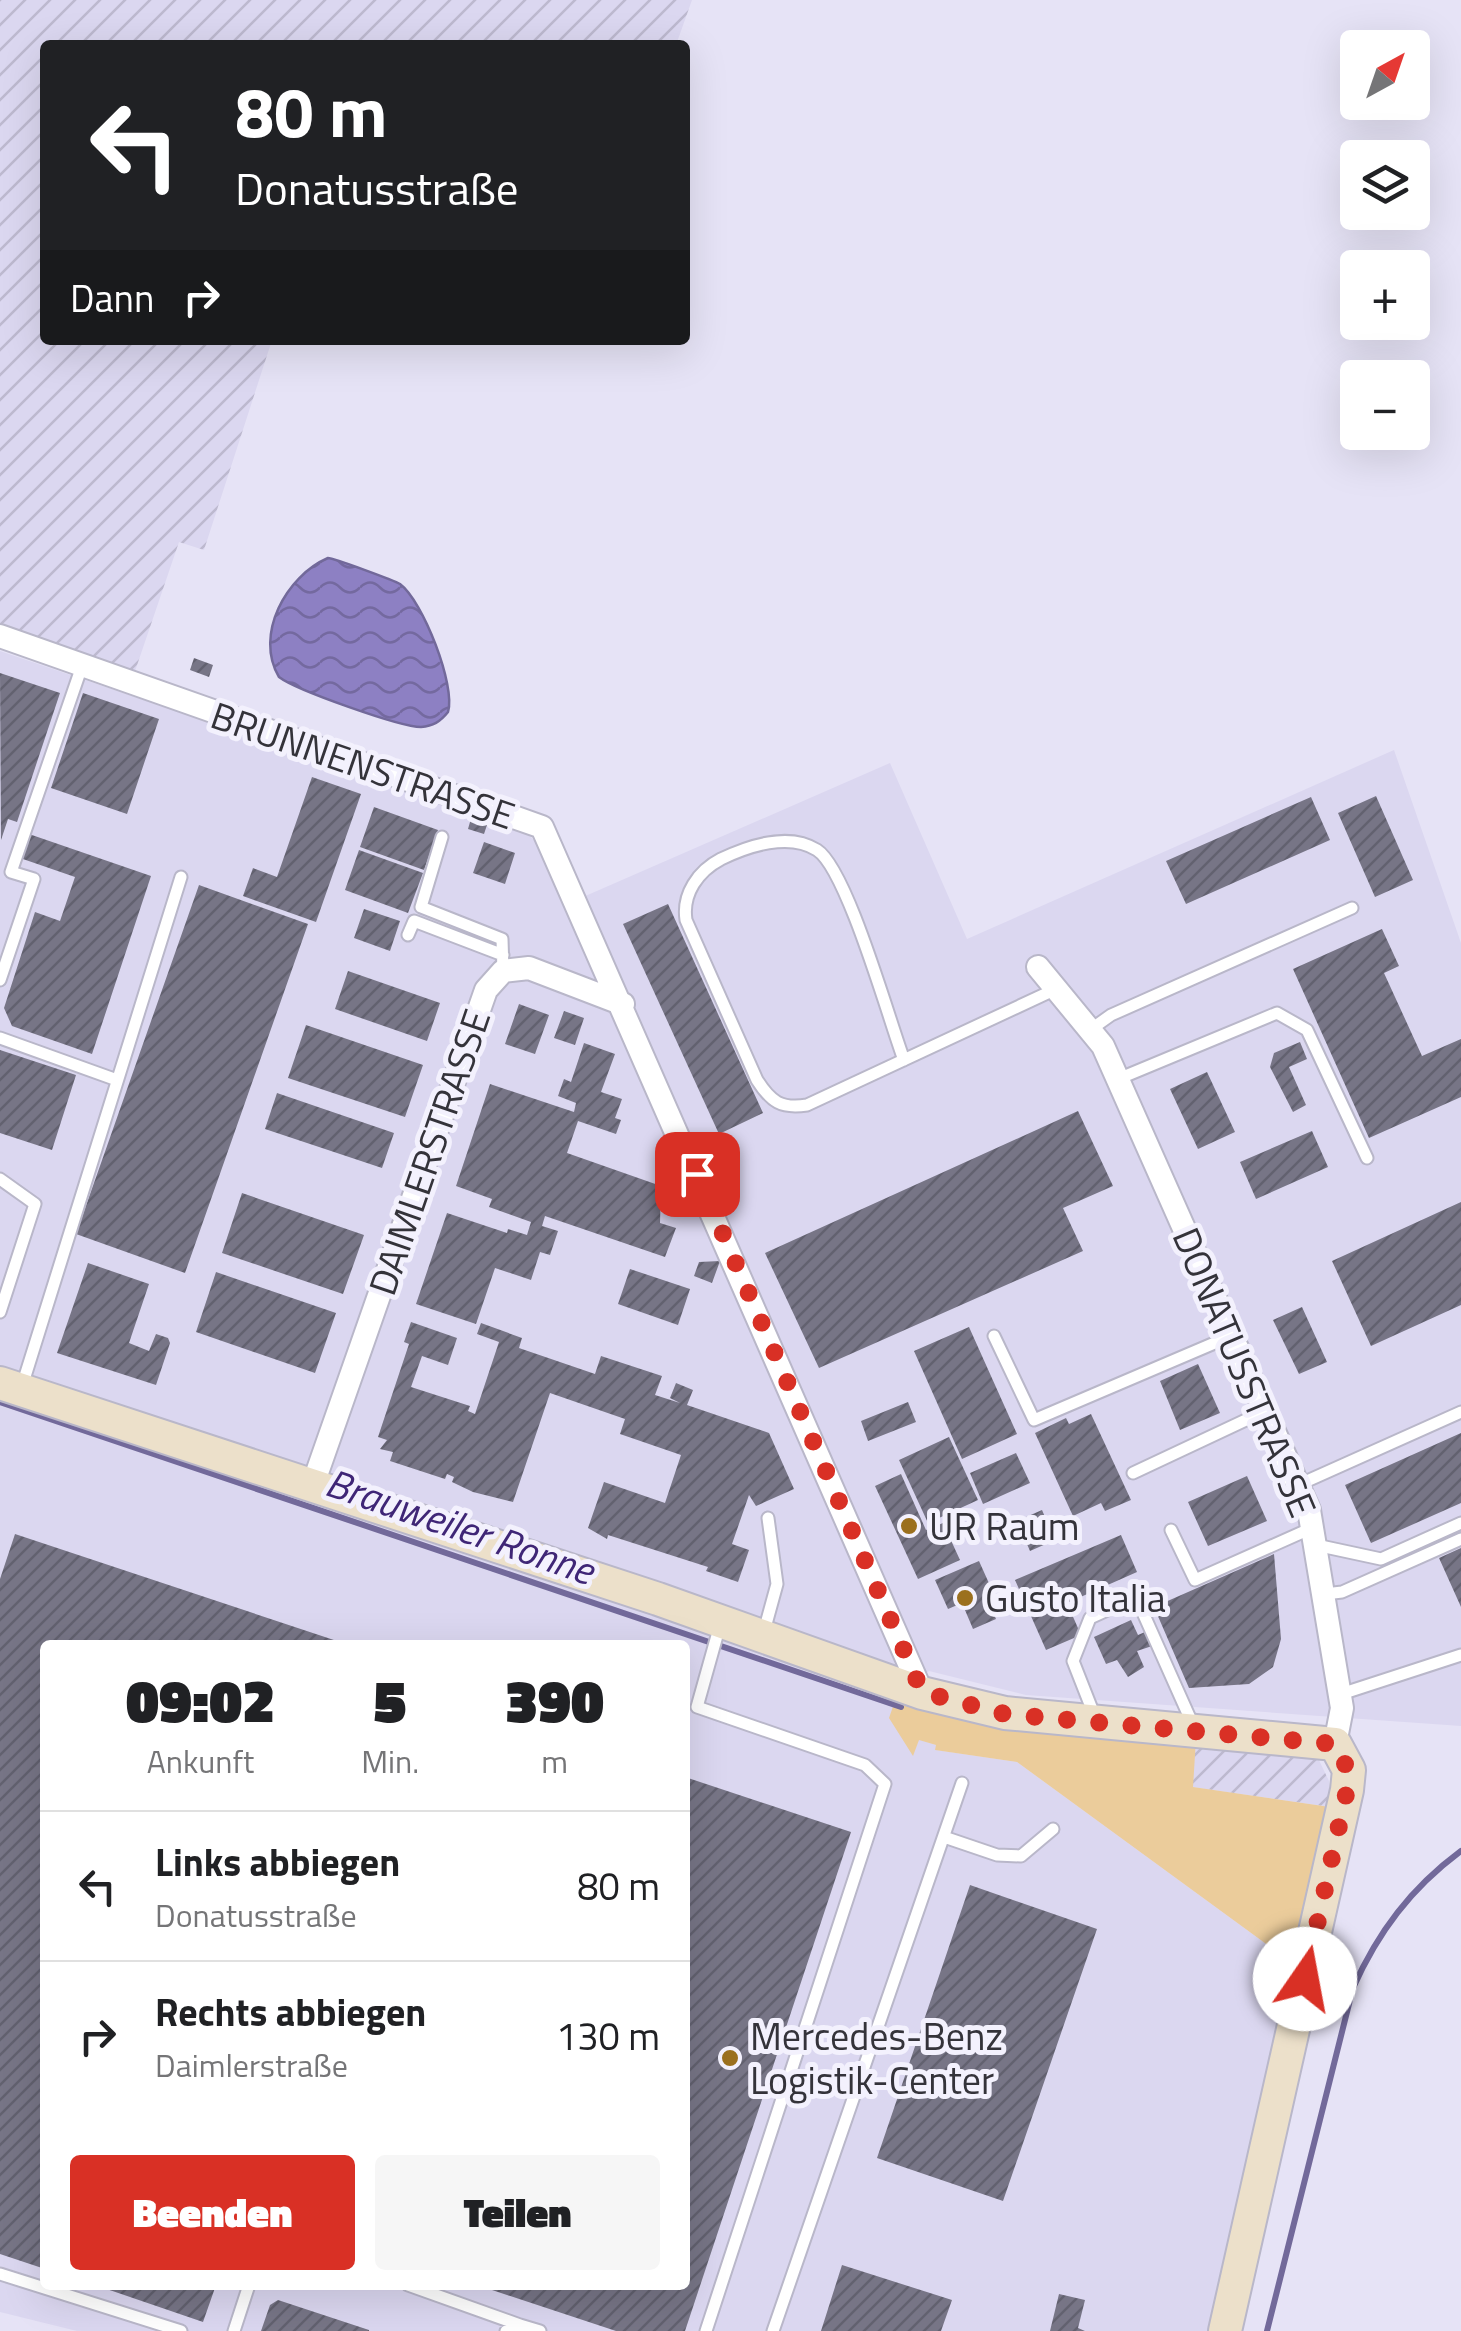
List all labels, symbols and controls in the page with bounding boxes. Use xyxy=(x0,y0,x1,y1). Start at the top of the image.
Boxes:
north arrow xyxy=(1340,30,1430,120)
map controls xyxy=(1340,30,1430,450)
text: 80 m xyxy=(235,58,388,164)
icon: left xyxy=(70,80,200,210)
button: layers xyxy=(1340,140,1430,230)
text: Donatusstraße xyxy=(235,154,519,222)
button: + xyxy=(1340,250,1430,340)
text: Dann xyxy=(70,269,154,327)
icon: right xyxy=(174,270,229,325)
button: − xyxy=(1340,360,1430,450)
street label: BRUNNENSTRASSE xyxy=(203,686,523,844)
street label: DAIMLERSTRASSE xyxy=(353,1001,505,1303)
pin xyxy=(655,1132,740,1217)
icon: arrive xyxy=(670,1147,725,1202)
street label: DONATUSSTRASSE xyxy=(1158,1218,1332,1526)
water label: Brauweiler Ronne xyxy=(318,1452,605,1601)
place label: UR Raum xyxy=(929,1497,1080,1555)
marker: UR Raum xyxy=(898,1515,920,1537)
place label: Gusto Italia xyxy=(985,1569,1166,1627)
marker: Gusto Italia xyxy=(954,1587,976,1609)
text: 09:02 xyxy=(126,1654,275,1745)
text: 5 xyxy=(374,1654,407,1745)
text: 390 xyxy=(505,1654,604,1745)
text: Ankunft xyxy=(147,1737,254,1785)
text: Min. xyxy=(361,1737,419,1785)
text: m xyxy=(541,1737,568,1785)
text: Links abbiegen xyxy=(155,1833,400,1891)
text: 80 m xyxy=(577,1857,660,1915)
icon: left xyxy=(70,1859,125,1914)
text: Donatusstraße xyxy=(155,1891,357,1939)
position arrow xyxy=(1253,1927,1357,2031)
text: Rechts abbiegen xyxy=(155,1983,426,2041)
text: 130 m xyxy=(556,2007,660,2065)
place label: Mercedes-Benz Logistik-Center xyxy=(750,2007,1003,2109)
icon: right xyxy=(70,2009,125,2064)
text: Daimlerstraße xyxy=(155,2041,348,2089)
marker: Mercedes-Benz Logistik-Center xyxy=(719,2047,741,2069)
button: Beenden xyxy=(70,2155,355,2270)
button: Teilen xyxy=(375,2155,660,2270)

